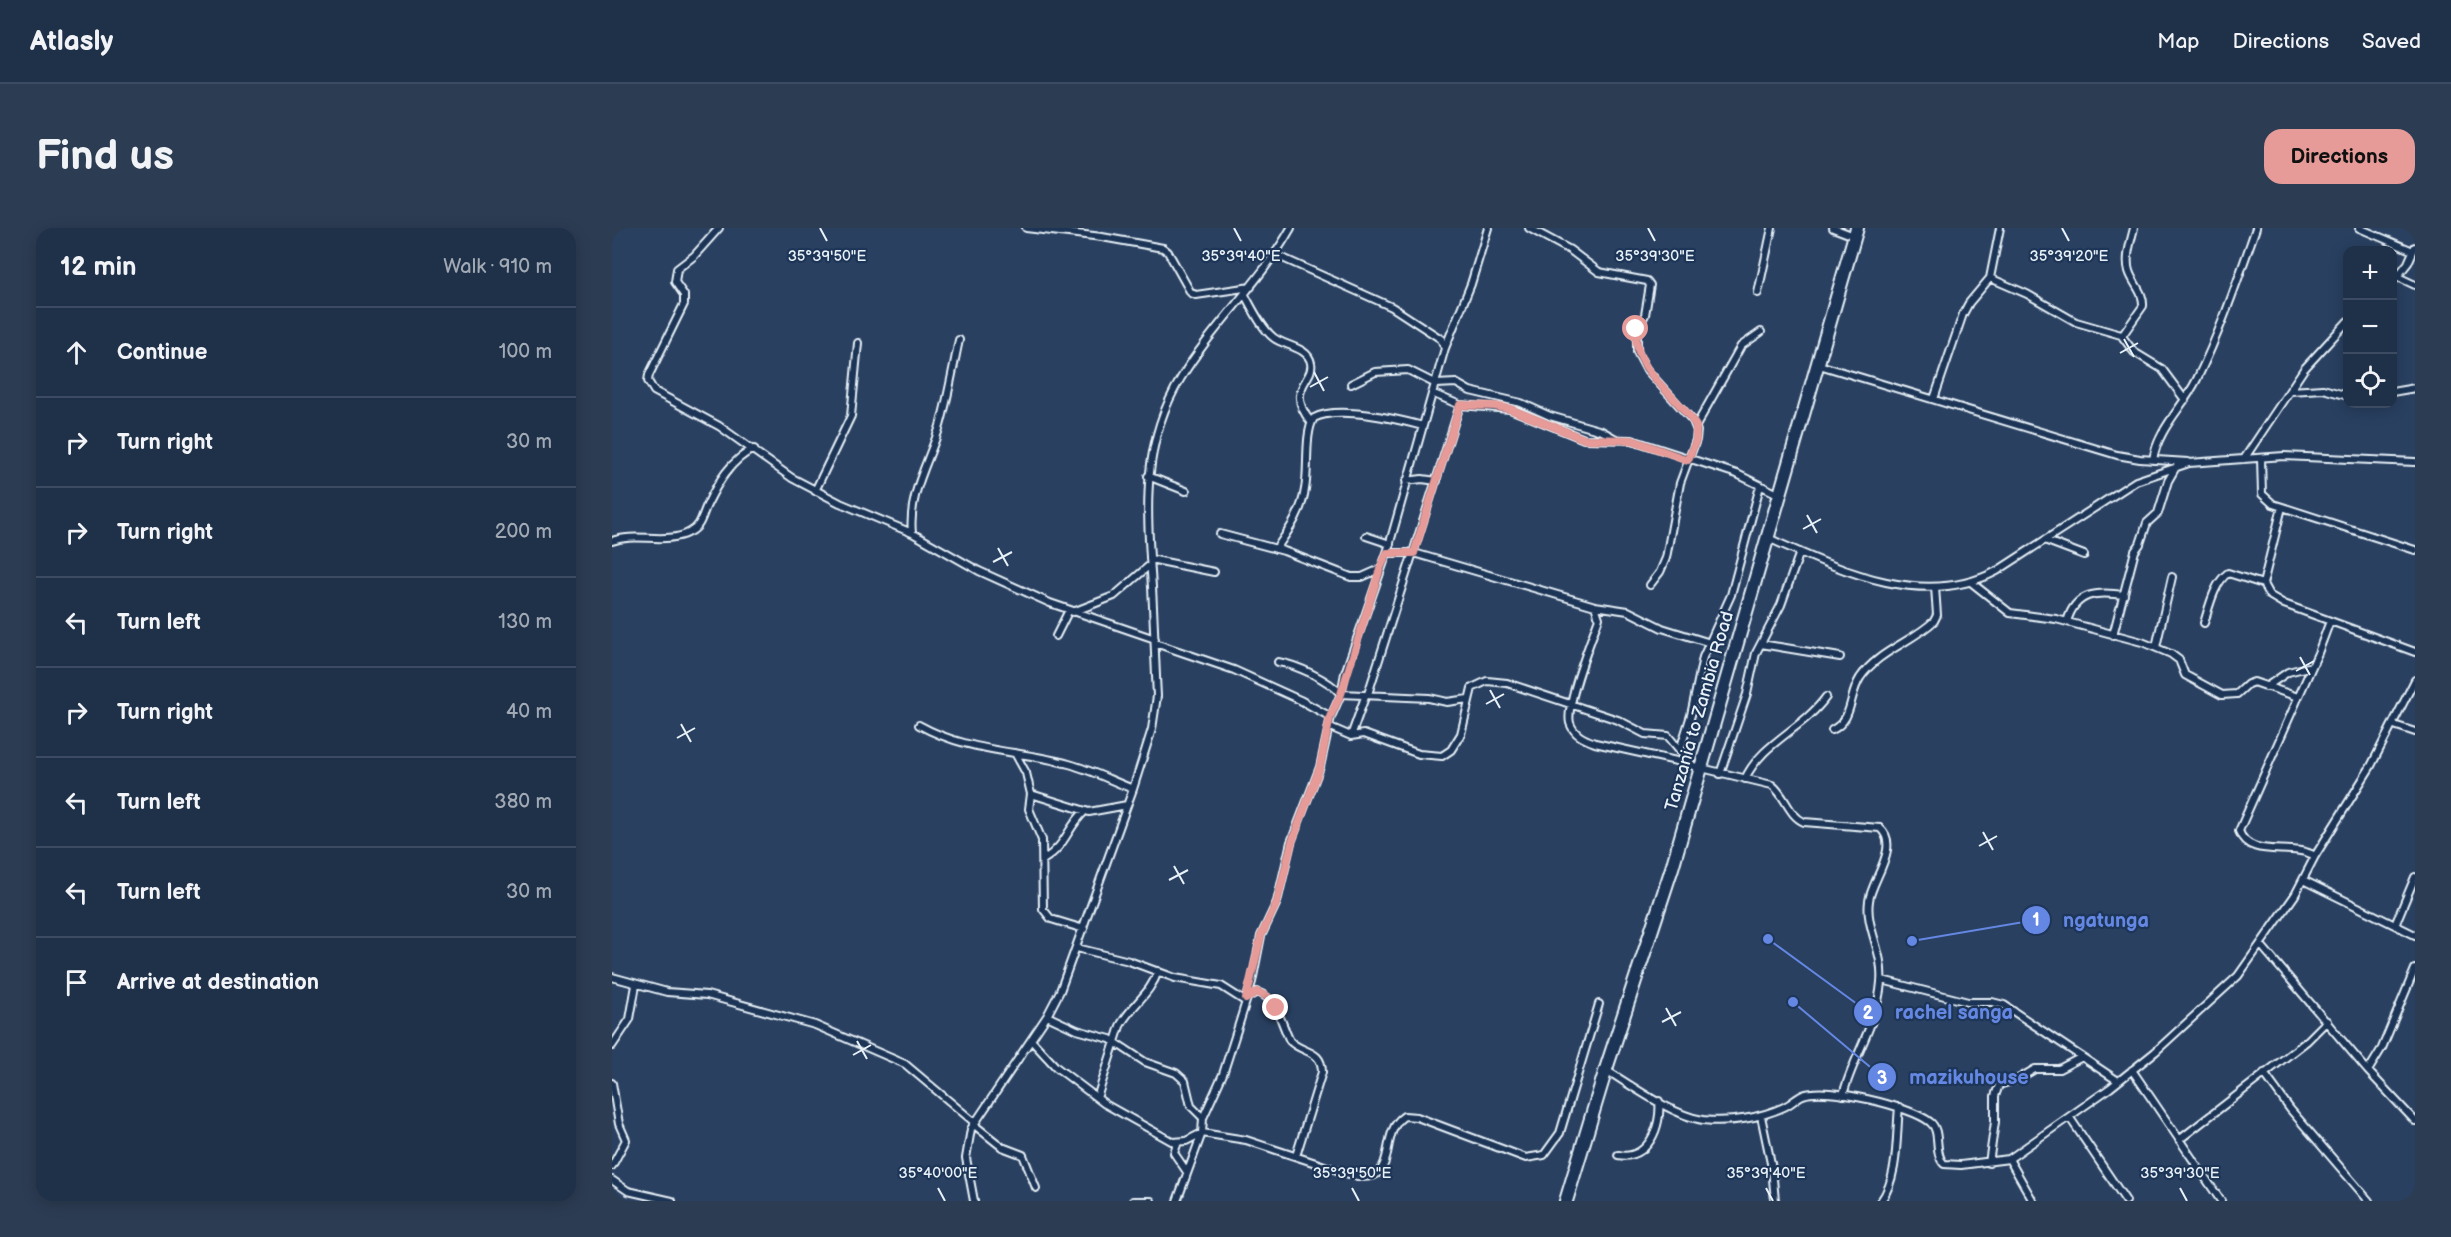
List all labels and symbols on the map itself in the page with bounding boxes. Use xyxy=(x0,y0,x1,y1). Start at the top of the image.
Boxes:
text: 35°39'50"E xyxy=(788,247,866,266)
text: 35°39'40"E xyxy=(1201,247,1281,266)
text: 35°39'30"E xyxy=(1615,247,1695,266)
text: 35°39'20"E xyxy=(2030,247,2109,266)
route start xyxy=(1622,315,1648,341)
street label: Tanzania to Zambia Road xyxy=(1661,609,1738,813)
callout: ngatunga xyxy=(2021,901,2161,939)
text: ngatunga xyxy=(2063,909,2149,933)
text: 1 xyxy=(2032,910,2040,931)
callout: rachel sanga xyxy=(1853,993,2025,1031)
route end xyxy=(1262,994,1288,1020)
text: rachel sanga xyxy=(1895,1001,2013,1025)
text: 2 xyxy=(1863,1003,1874,1024)
callout: mazikuhouse xyxy=(1867,1058,2041,1096)
text: mazikuhouse xyxy=(1909,1066,2029,1090)
text: 3 xyxy=(1877,1068,1887,1089)
text: 35°40'00"E xyxy=(899,1164,978,1183)
text: 35°39'50"E xyxy=(1313,1164,1391,1183)
text: 35°39'40"E xyxy=(1726,1164,1806,1183)
text: 35°39'30"E xyxy=(2140,1164,2220,1183)

